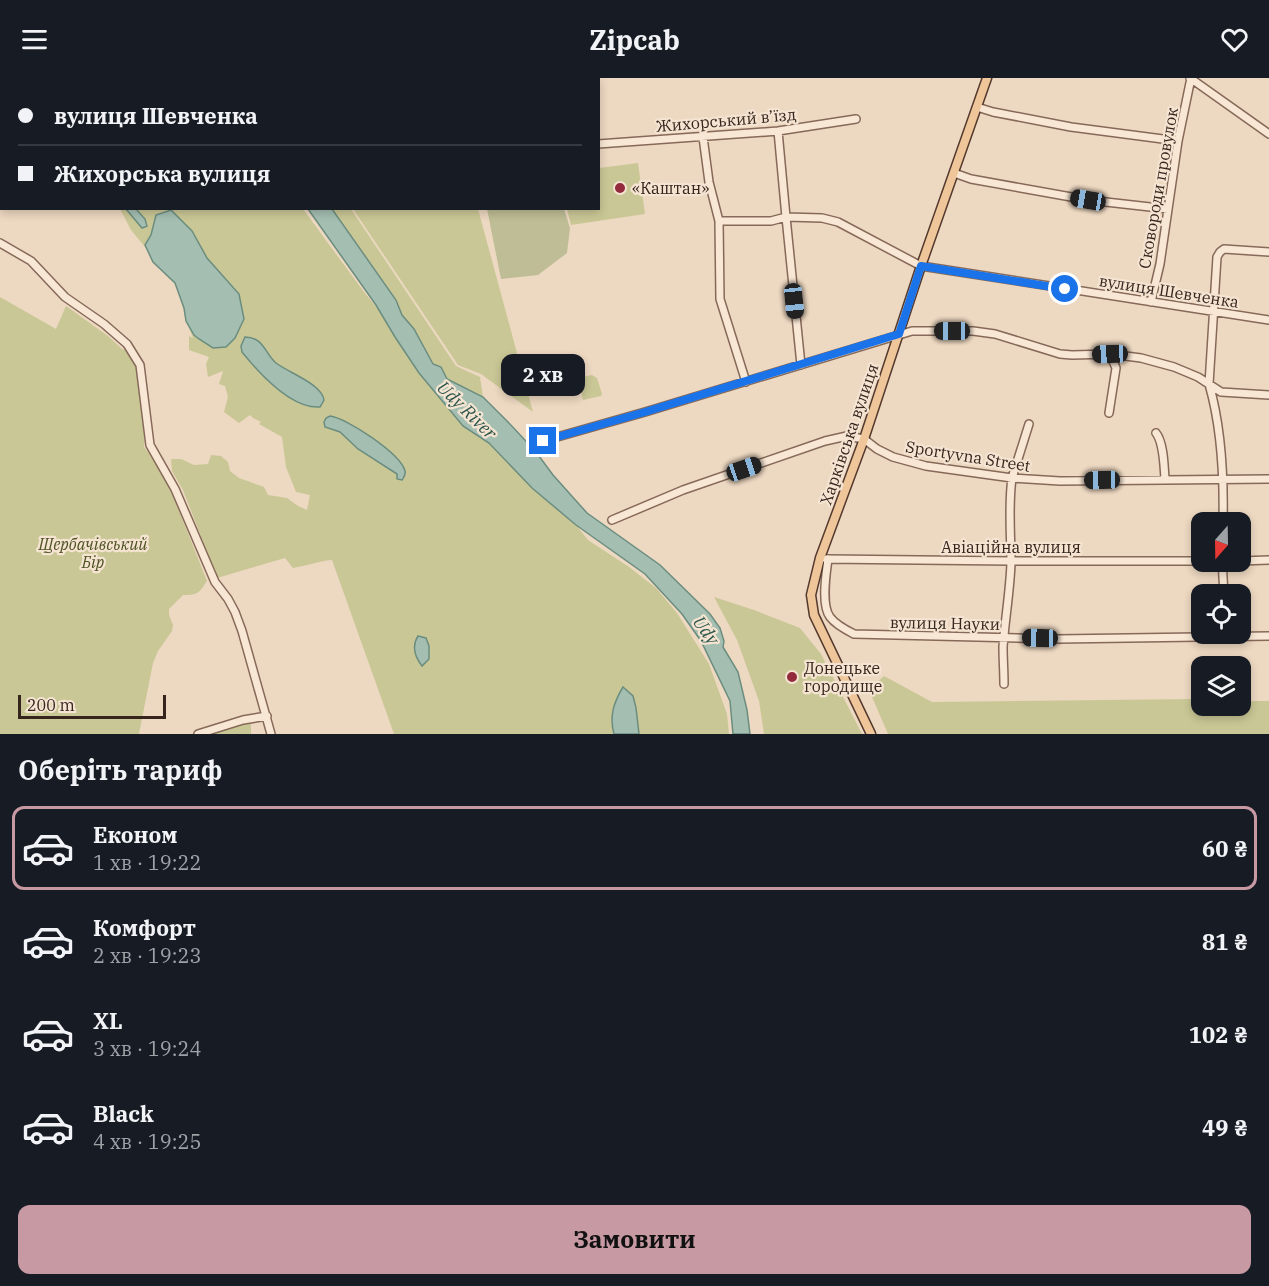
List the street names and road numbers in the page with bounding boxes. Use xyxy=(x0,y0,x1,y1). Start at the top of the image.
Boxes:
street label: Жихорський в’їзд xyxy=(655,104,797,136)
street label: Сковороди провулок xyxy=(1134,105,1182,270)
street label: вулиця Шевченка xyxy=(1098,270,1241,312)
street label: Харківська вулиця xyxy=(815,361,883,507)
street label: Sportyvna Street xyxy=(904,436,1032,476)
street label: Авіаційна вулиця xyxy=(941,537,1081,557)
street label: вулиця Науки xyxy=(890,612,1000,634)

